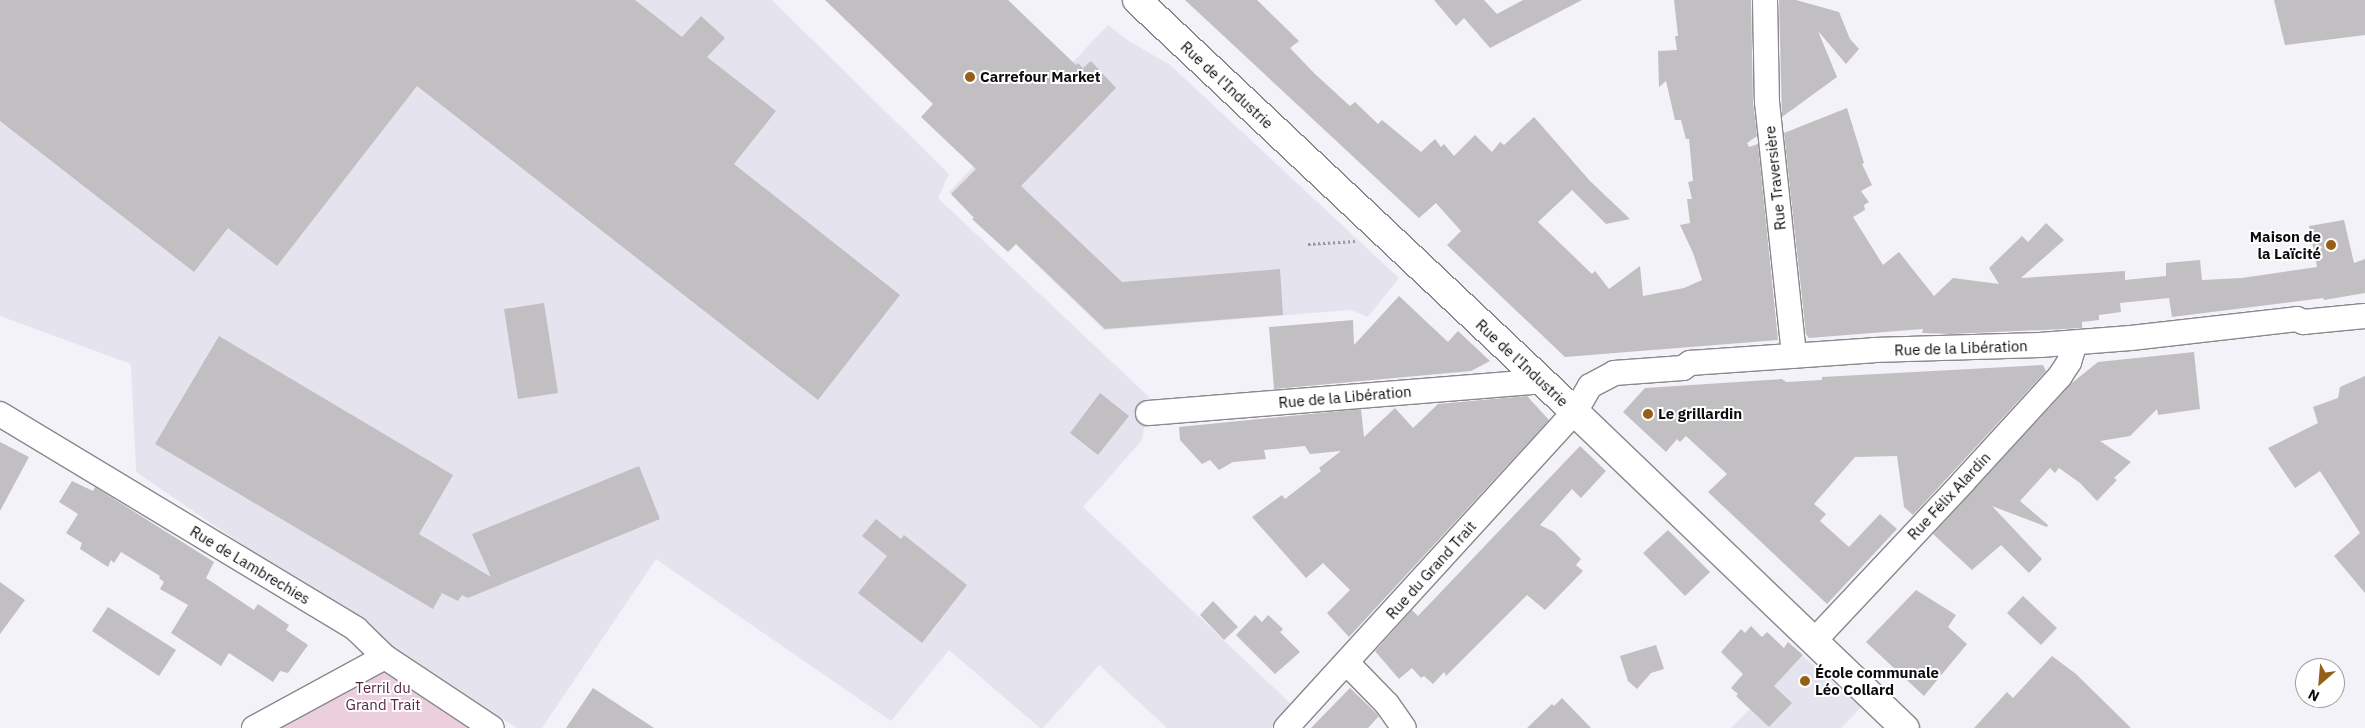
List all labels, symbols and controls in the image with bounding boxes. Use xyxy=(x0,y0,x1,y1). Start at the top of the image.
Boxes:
street label: Rue de l'Industrie xyxy=(1177,38,1277,132)
place label: Carrefour Market xyxy=(980,68,1100,86)
marker: Carrefour Market xyxy=(964,71,976,83)
street label: Rue Traversière xyxy=(1761,125,1789,231)
place label: Maison de la Laïcité xyxy=(2250,227,2321,262)
marker: Maison de la Laïcité xyxy=(2325,239,2337,251)
street label: Rue de l'Industrie xyxy=(1472,316,1572,410)
street label: Rue de la Libération xyxy=(1894,337,2028,359)
street label: Rue de la Libération xyxy=(1278,382,1412,412)
place label: Le grillardin xyxy=(1658,405,1742,423)
marker: Le grillardin xyxy=(1642,408,1654,420)
street label: Rue Félix Alardin xyxy=(1904,448,1994,544)
street label: Rue du Grand Trait xyxy=(1382,517,1480,623)
street label: Rue de Lambrechies xyxy=(187,522,313,608)
north arrow xyxy=(2295,658,2345,708)
place label: École communale Léo Collard xyxy=(1815,663,1939,698)
marker: École communale Léo Collard xyxy=(1799,675,1811,687)
park label: Terril du Grand Trait xyxy=(345,678,421,713)
text: N xyxy=(2305,685,2322,706)

